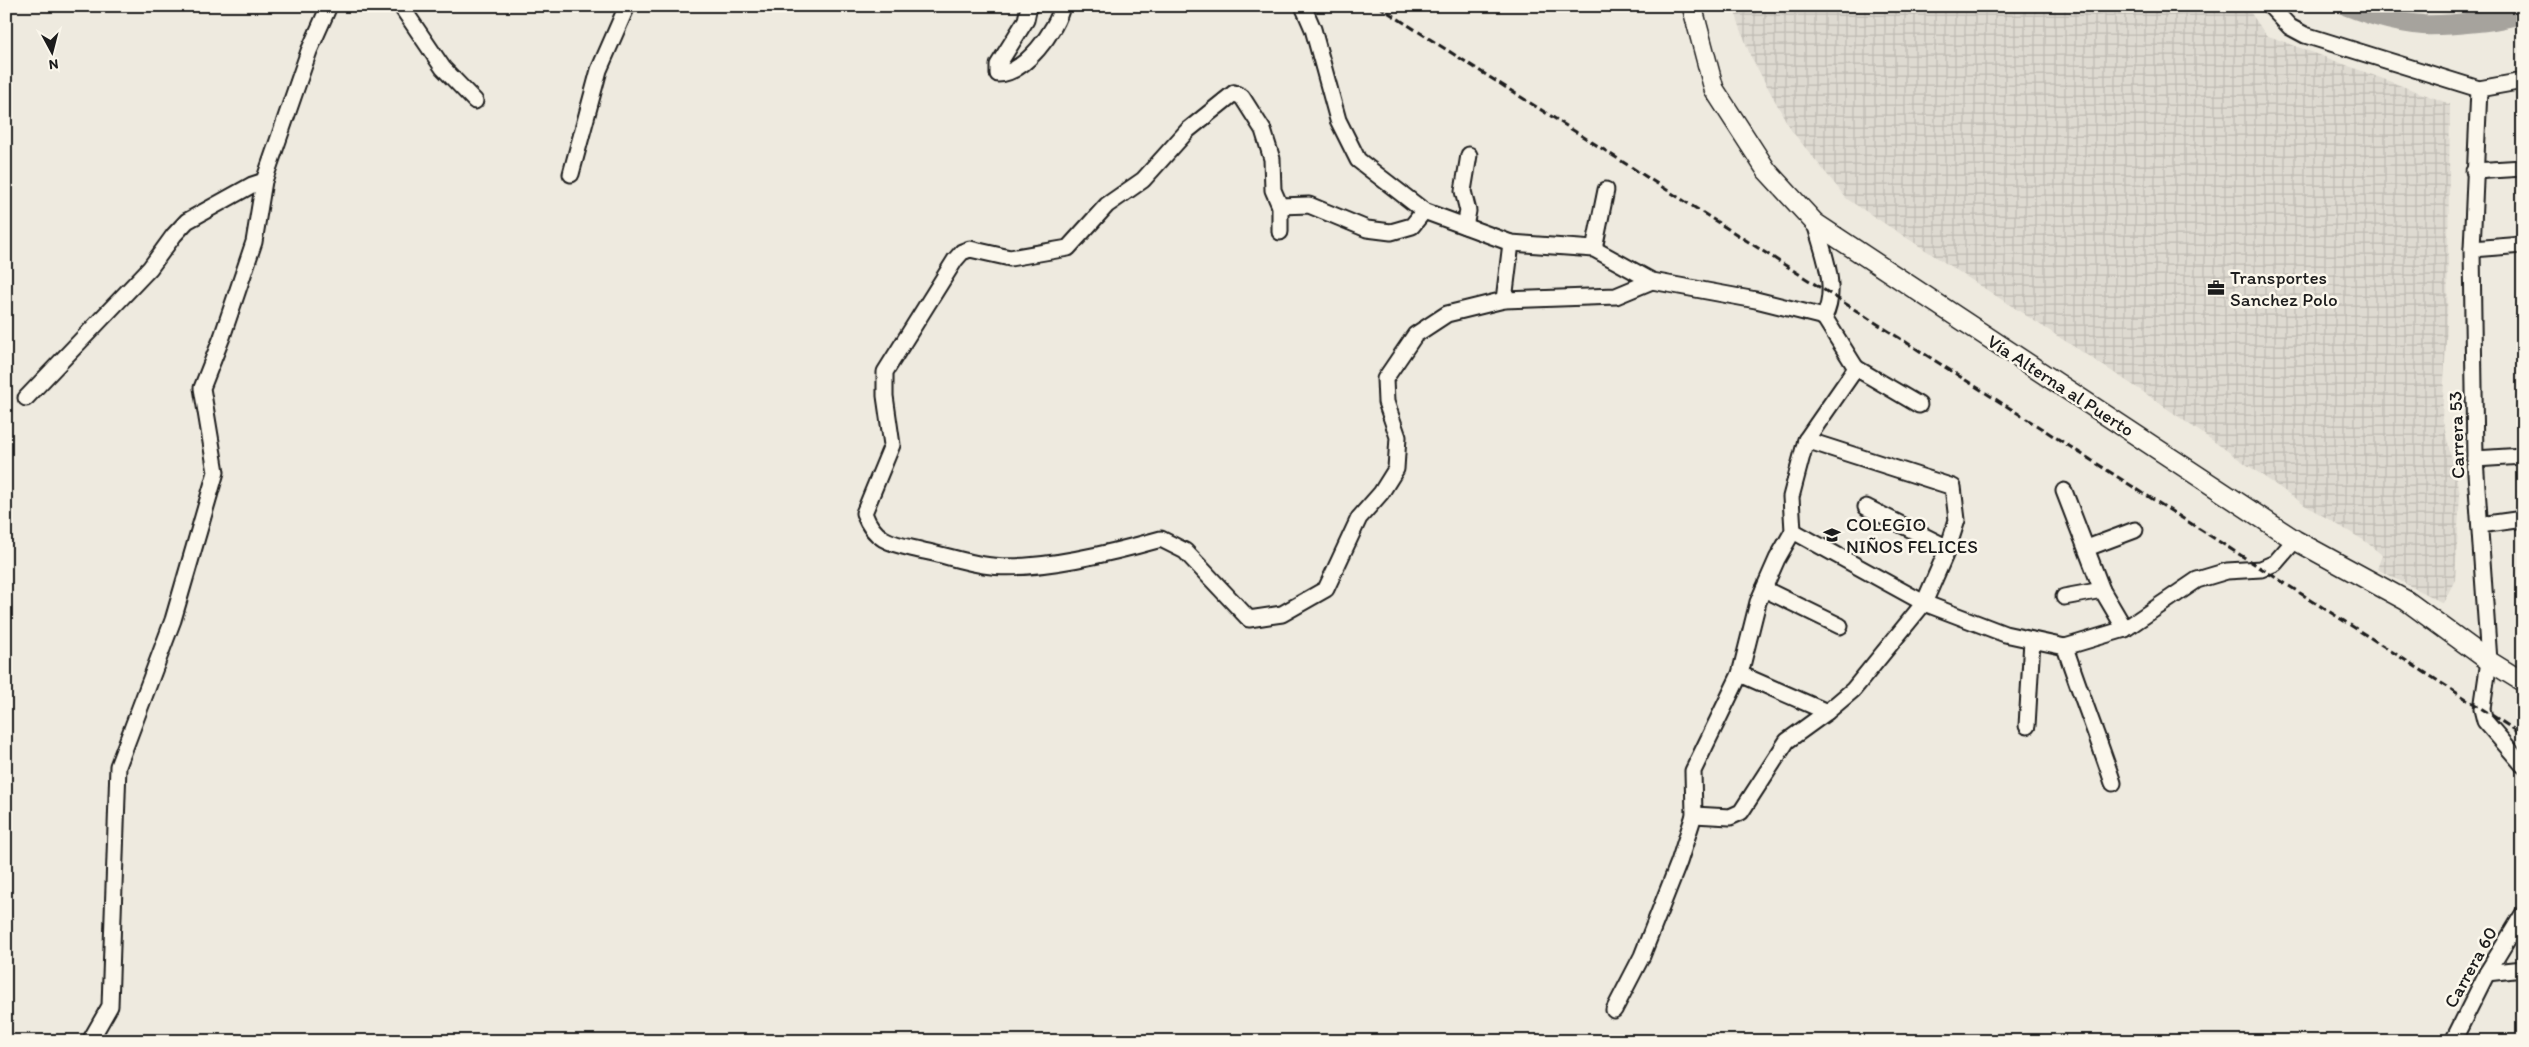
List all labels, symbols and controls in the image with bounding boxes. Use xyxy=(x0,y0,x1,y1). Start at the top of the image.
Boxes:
north arrow xyxy=(28,28,78,78)
text: N xyxy=(48,55,59,73)
place label: Transportes Sanchez Polo xyxy=(2230,266,2338,311)
office icon: Transportes Sanchez Polo xyxy=(2206,278,2226,298)
street label: Vía Alterna al Puerto xyxy=(1983,329,2139,442)
street label: Carrera 53 xyxy=(2443,391,2470,479)
place label: COLEGIO NIÑOS FELICES xyxy=(1846,513,1978,558)
school or university icon: COLEGIO NIÑOS FELICES xyxy=(1822,525,1842,545)
street label: Carrera 60 xyxy=(2439,923,2502,1012)

